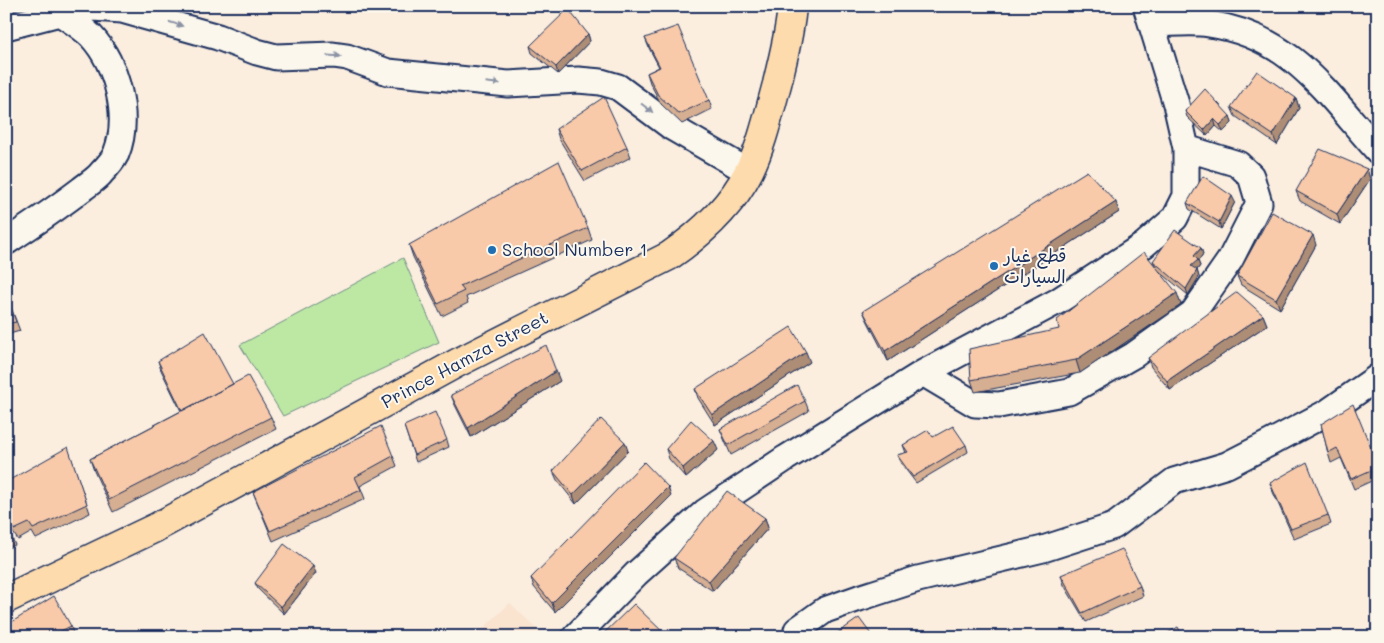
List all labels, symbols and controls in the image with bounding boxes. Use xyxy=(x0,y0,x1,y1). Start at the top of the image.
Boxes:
one-way arrow xyxy=(169,21,184,29)
one-way arrow xyxy=(326,52,342,60)
one-way arrow xyxy=(485,79,501,87)
one-way arrow xyxy=(640,103,653,114)
place label: School Number 1 xyxy=(502,237,647,261)
place label: قطع غيار السيارات xyxy=(1002,243,1067,288)
marker: School Number 1 xyxy=(486,244,498,256)
marker: قطع غيار السيارات xyxy=(988,260,1000,272)
street label: Prince Hamza Street xyxy=(377,305,552,413)

